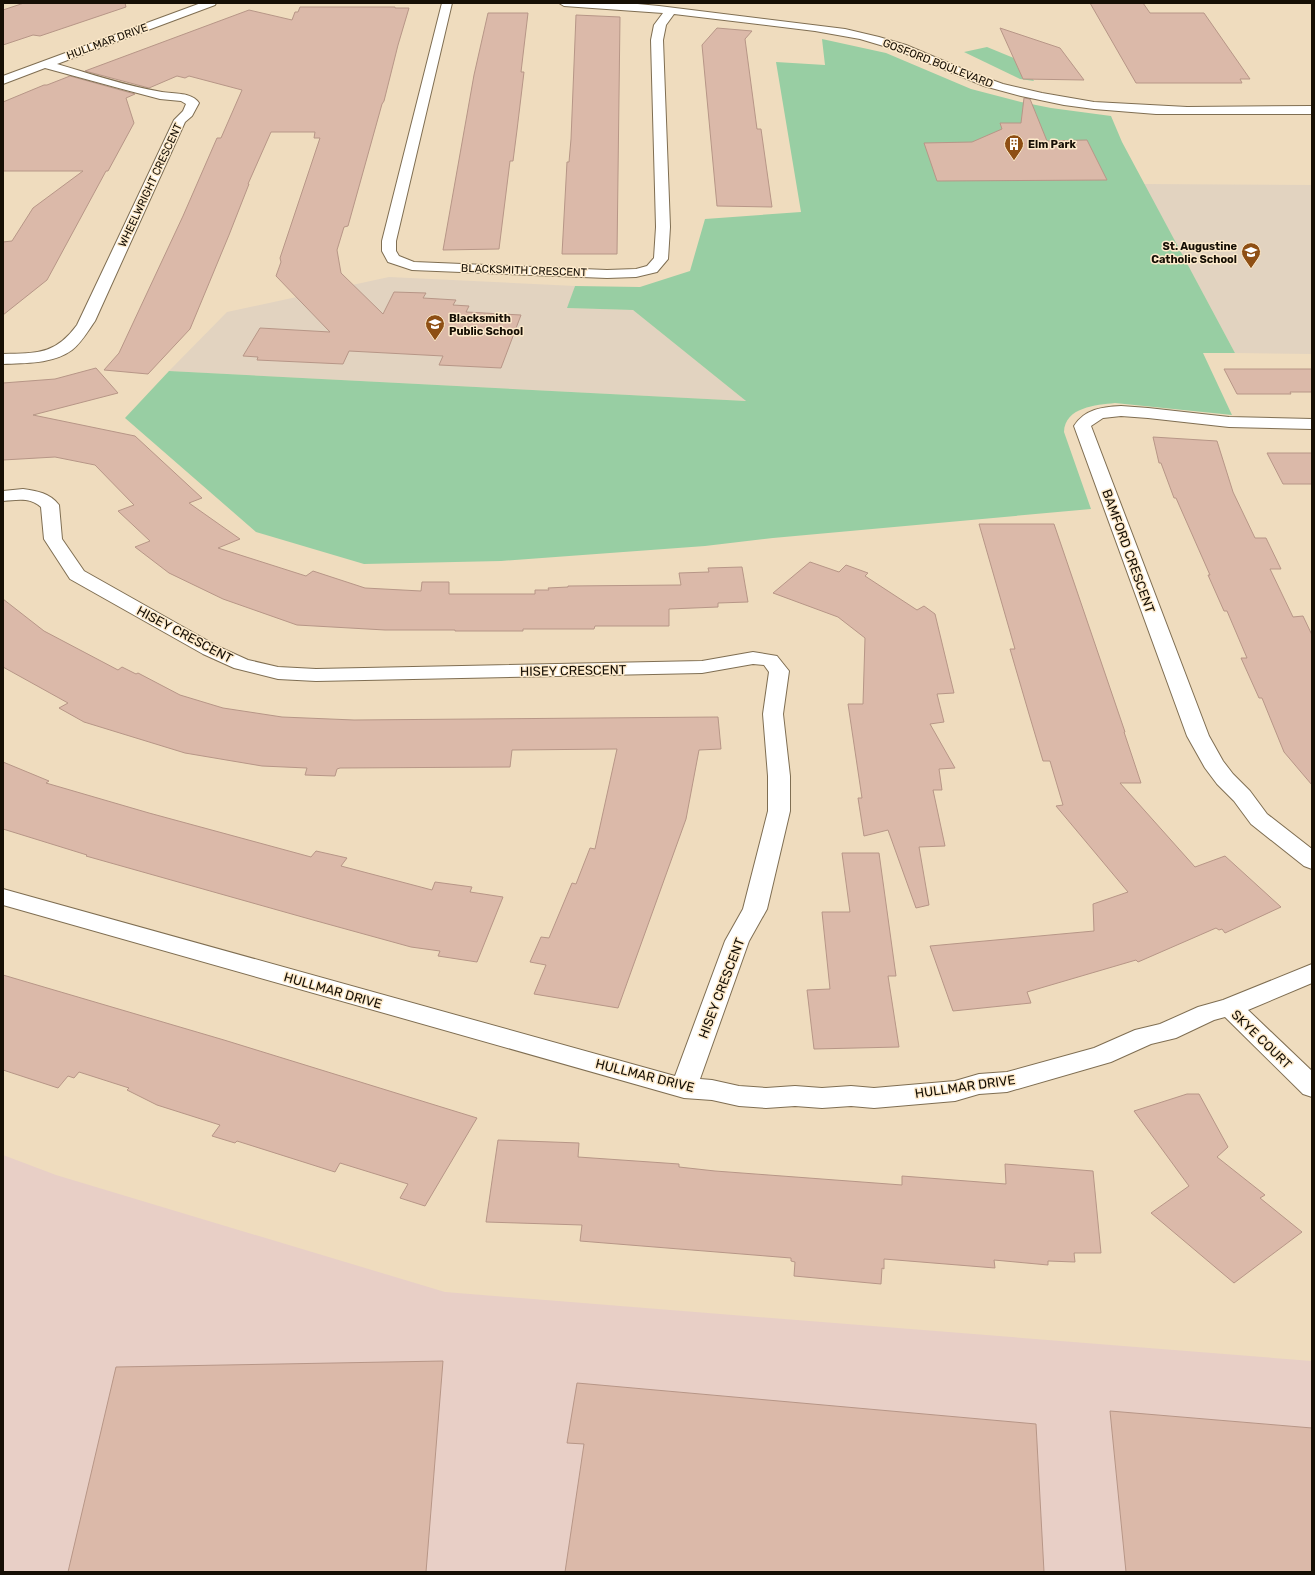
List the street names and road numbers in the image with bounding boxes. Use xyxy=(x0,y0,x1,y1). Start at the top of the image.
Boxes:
street label: HULLMAR DRIVE xyxy=(65,21,150,62)
street label: GOSFORD BOULEVARD xyxy=(881,36,995,91)
street label: WHEELWRIGHT CRESCENT xyxy=(116,121,185,249)
street label: BLACKSMITH CRESCENT xyxy=(461,262,588,279)
street label: BAMFORD CRESCENT xyxy=(1099,487,1158,616)
street label: HISEY CRESCENT xyxy=(134,603,236,666)
street label: HISEY CRESCENT xyxy=(520,662,627,679)
street label: HISEY CRESCENT xyxy=(695,935,748,1040)
street label: HULLMAR DRIVE xyxy=(282,969,384,1012)
street label: SKYE COURT xyxy=(1228,1007,1295,1072)
street label: HULLMAR DRIVE xyxy=(594,1056,696,1095)
street label: HULLMAR DRIVE xyxy=(914,1072,1016,1101)

